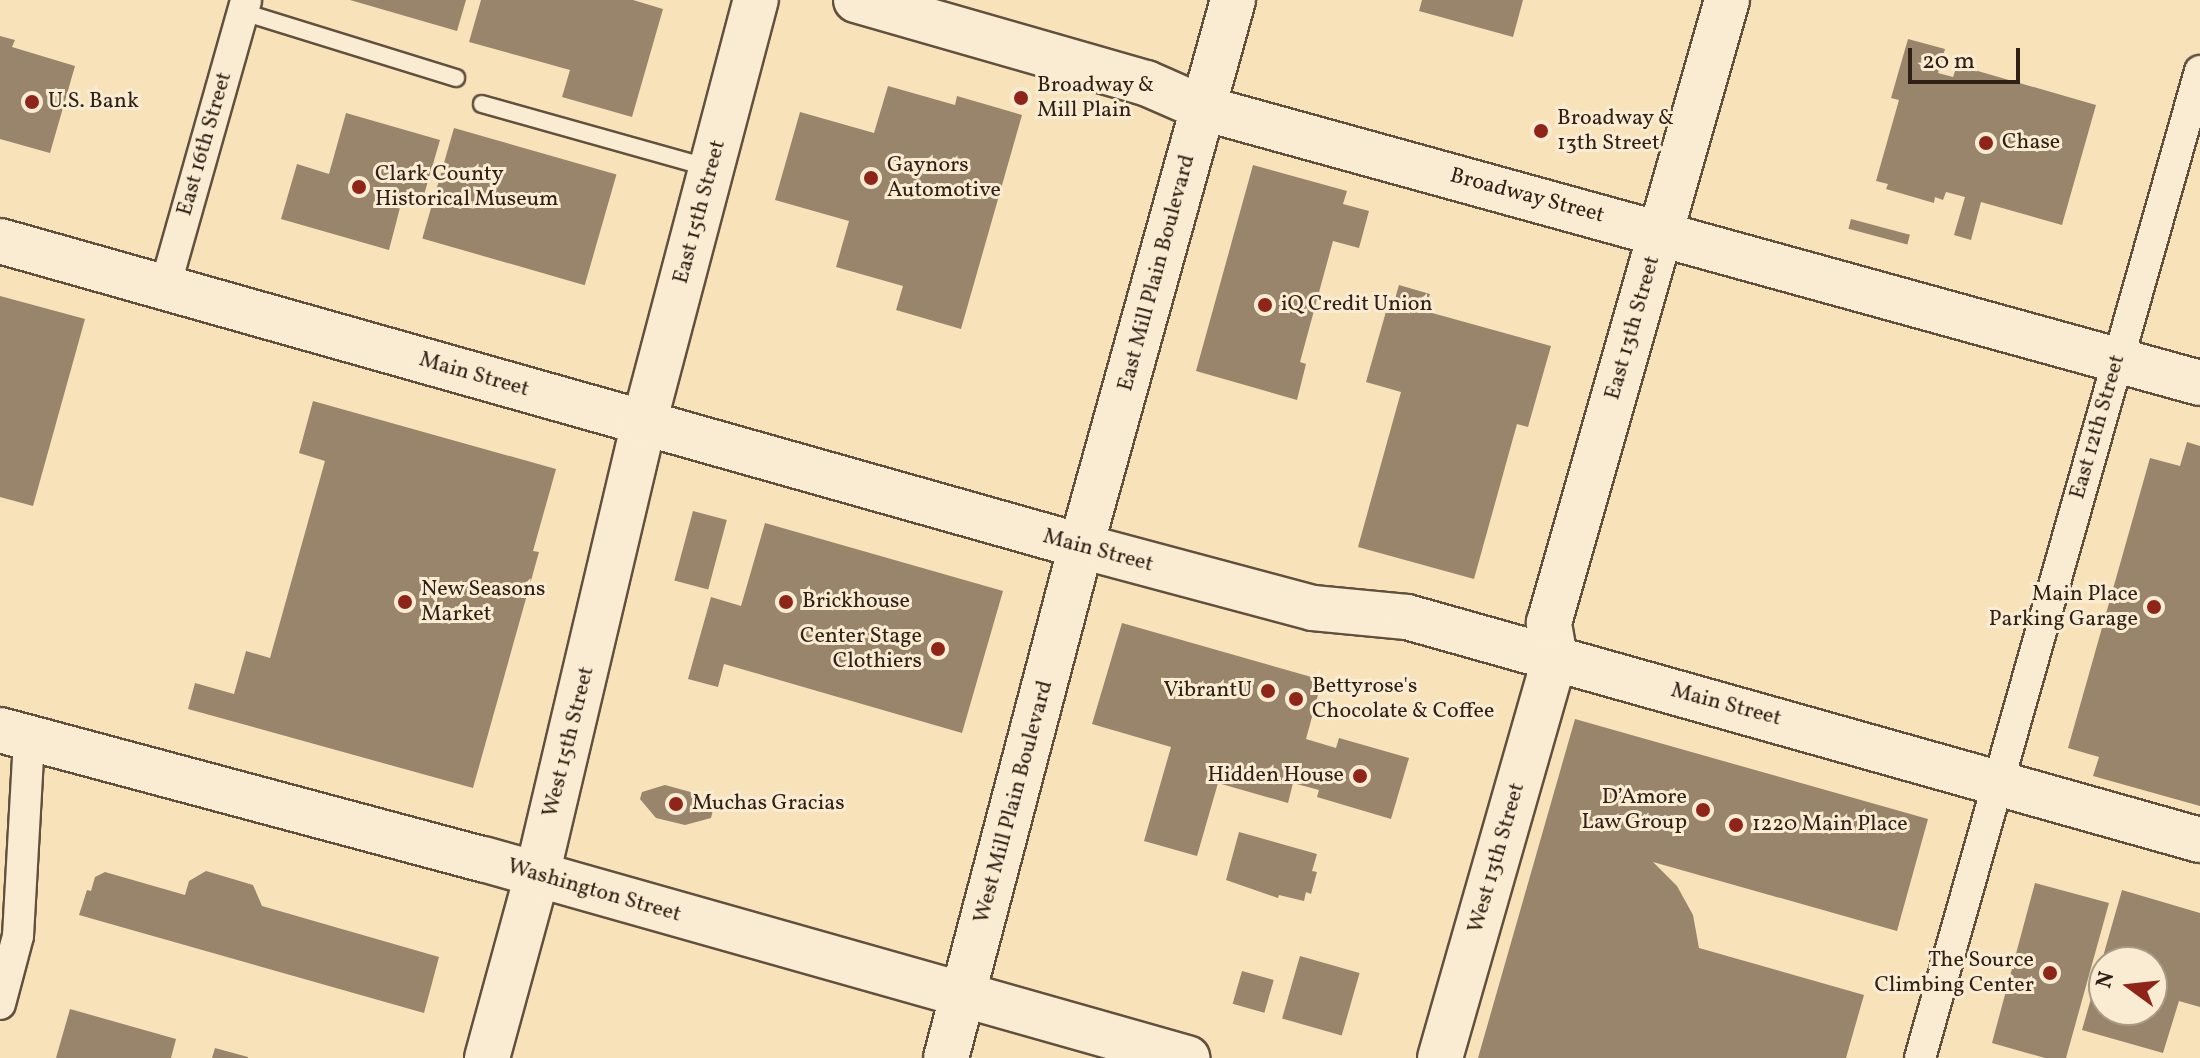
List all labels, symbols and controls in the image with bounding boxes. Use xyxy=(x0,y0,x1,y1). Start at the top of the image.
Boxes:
scale bar xyxy=(1912,32,2024,82)
text: 20 m xyxy=(1922,45,1975,79)
street label: East 16th Street xyxy=(172,69,238,219)
place label: Broadway & Mill Plain xyxy=(1037,72,1155,124)
place label: U.S. Bank xyxy=(48,89,139,115)
marker: Broadway & Mill Plain xyxy=(1012,89,1030,107)
marker: U.S. Bank xyxy=(23,93,41,111)
place label: Broadway & 13th Street xyxy=(1557,105,1675,156)
marker: Broadway & 13th Street xyxy=(1532,122,1550,140)
place label: Chase xyxy=(2002,130,2060,156)
marker: Chase xyxy=(1977,134,1995,152)
street label: East 15th Street xyxy=(668,137,732,287)
place label: Gaynors Automotive xyxy=(887,152,1001,204)
street label: East Mill Plain Boulevard xyxy=(1113,152,1201,394)
place label: Clark County Historical Museum xyxy=(375,161,559,212)
street label: Broadway Street xyxy=(1447,163,1607,229)
marker: Gaynors Automotive xyxy=(862,169,880,187)
marker: Clark County Historical Museum xyxy=(350,178,368,196)
street label: East 13th Street xyxy=(1600,253,1666,403)
place label: iQ Credit Union xyxy=(1281,292,1433,318)
marker: iQ Credit Union xyxy=(1256,296,1274,314)
street label: Main Street xyxy=(416,347,532,403)
street label: East 12th Street xyxy=(2065,352,2131,502)
street label: Main Street xyxy=(1040,524,1156,578)
place label: New Seasons Market xyxy=(421,576,546,628)
place label: Main Place Parking Garage xyxy=(1989,581,2138,632)
place label: Brickhouse xyxy=(802,589,910,615)
marker: New Seasons Market xyxy=(396,593,414,611)
marker: Brickhouse xyxy=(777,593,795,611)
marker: Main Place Parking Garage xyxy=(2145,598,2163,616)
place label: Center Stage Clothiers xyxy=(800,623,922,674)
marker: Center Stage Clothiers xyxy=(929,640,947,658)
street label: West 15th Street xyxy=(538,664,600,820)
place label: Bettyrose's Chocolate & Coffee xyxy=(1312,673,1494,724)
street label: West Mill Plain Boulevard xyxy=(969,678,1059,926)
place label: VibrantU xyxy=(1163,678,1252,704)
street label: Main Street xyxy=(1668,678,1784,732)
marker: VibrantU xyxy=(1259,682,1277,700)
marker: Bettyrose's Chocolate & Coffee xyxy=(1287,690,1305,708)
place label: Hidden House xyxy=(1208,763,1344,789)
marker: Hidden House xyxy=(1351,767,1369,785)
street label: West 13th Street xyxy=(1463,780,1531,936)
place label: D’Amore Law Group xyxy=(1581,784,1687,836)
place label: Muchas Gracias xyxy=(692,791,845,817)
marker: Muchas Gracias xyxy=(667,795,685,813)
marker: D’Amore Law Group xyxy=(1694,801,1712,819)
place label: 1220 Main Place xyxy=(1752,812,1908,838)
marker: 1220 Main Place xyxy=(1727,816,1745,834)
street label: Washington Street xyxy=(504,854,684,928)
north arrow xyxy=(2088,946,2168,1026)
place label: The Source Climbing Center xyxy=(1874,947,2034,998)
marker: The Source Climbing Center xyxy=(2041,964,2059,982)
text: N xyxy=(2089,968,2123,992)

